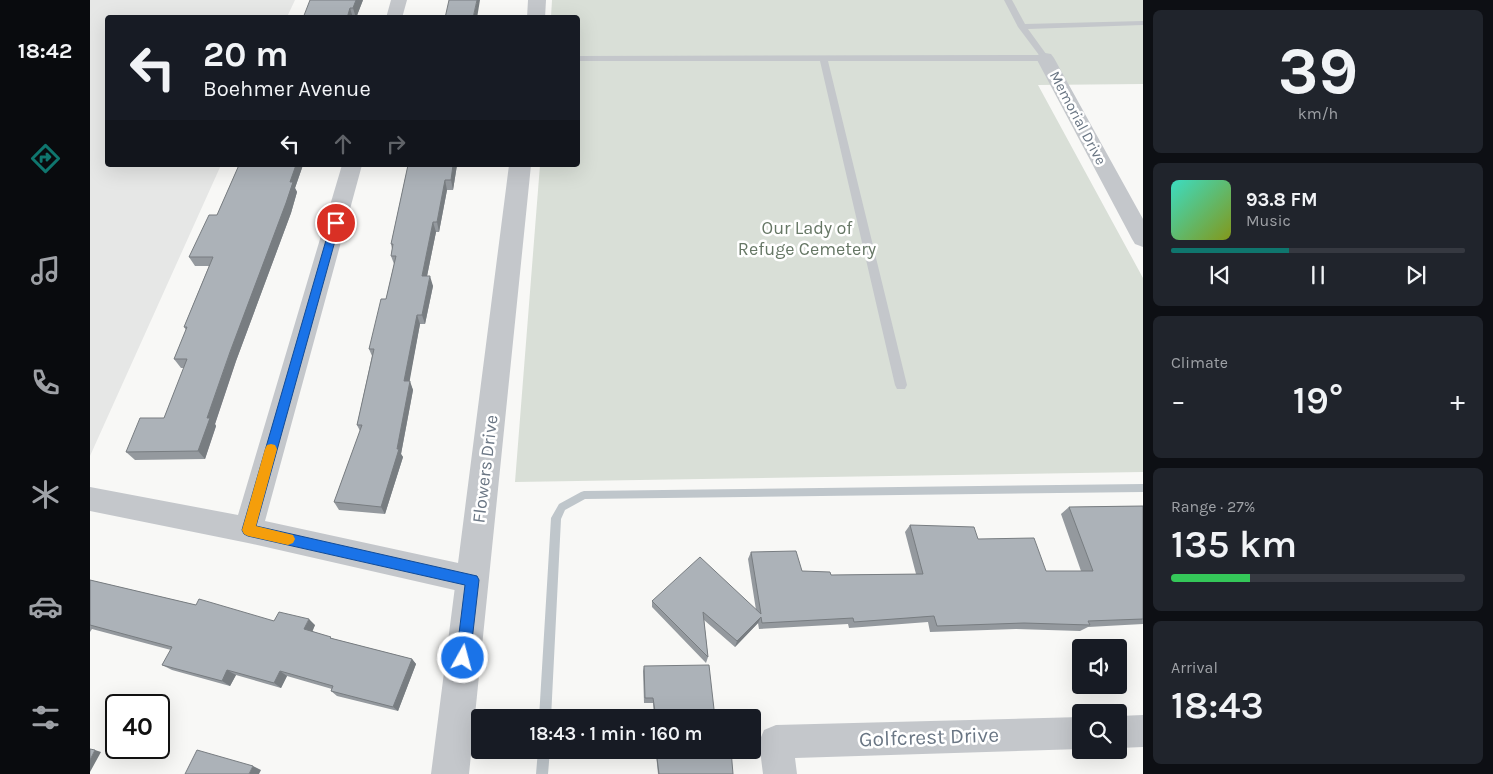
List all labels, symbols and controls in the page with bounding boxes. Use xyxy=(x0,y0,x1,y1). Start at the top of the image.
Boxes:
text: 39 xyxy=(1278,33,1358,109)
text: 20 m xyxy=(203,34,288,75)
icon: left xyxy=(120,35,185,100)
text: 18:42 xyxy=(18,38,72,64)
street label: Memorial Drive xyxy=(1046,68,1110,168)
text: Boehmer Avenue xyxy=(203,76,371,102)
text: km/h xyxy=(1298,104,1338,123)
icon: left xyxy=(276,130,304,158)
icon: ahead xyxy=(329,130,357,158)
icon: right xyxy=(382,130,410,158)
icon: directions xyxy=(28,141,63,176)
text: 93.8 FM xyxy=(1246,189,1318,211)
pin xyxy=(315,202,357,244)
icon: arrive xyxy=(322,209,350,237)
text: Music xyxy=(1246,211,1291,230)
park label: Our Lady of Refuge Cemetery xyxy=(738,217,877,260)
icon: music xyxy=(28,253,63,288)
icon: previous xyxy=(1206,261,1234,289)
icon: pause xyxy=(1304,261,1332,289)
icon: next xyxy=(1402,261,1430,289)
text: Climate xyxy=(1171,353,1228,372)
icon: phone xyxy=(28,365,63,400)
text: 19° xyxy=(1293,378,1343,423)
text: − xyxy=(1171,384,1186,417)
text: + xyxy=(1450,384,1465,417)
street label: Flowers Drive xyxy=(467,414,503,524)
icon: climate xyxy=(28,477,63,512)
text: Range · 27% xyxy=(1171,497,1255,516)
text: 135 km xyxy=(1171,522,1297,567)
icon: car xyxy=(28,589,63,624)
position arrow xyxy=(436,631,488,683)
map controls xyxy=(1072,639,1127,759)
button: sound xyxy=(1072,639,1127,694)
text: Arrival xyxy=(1171,658,1218,677)
text: 18:43 xyxy=(1171,683,1264,728)
speed limit sign: 40 xyxy=(105,694,170,759)
icon: filters xyxy=(28,700,63,735)
button: search xyxy=(1072,704,1127,759)
text: 18:43 · 1 min · 160 m xyxy=(530,723,702,745)
street label: Golfcrest Drive xyxy=(859,723,999,751)

